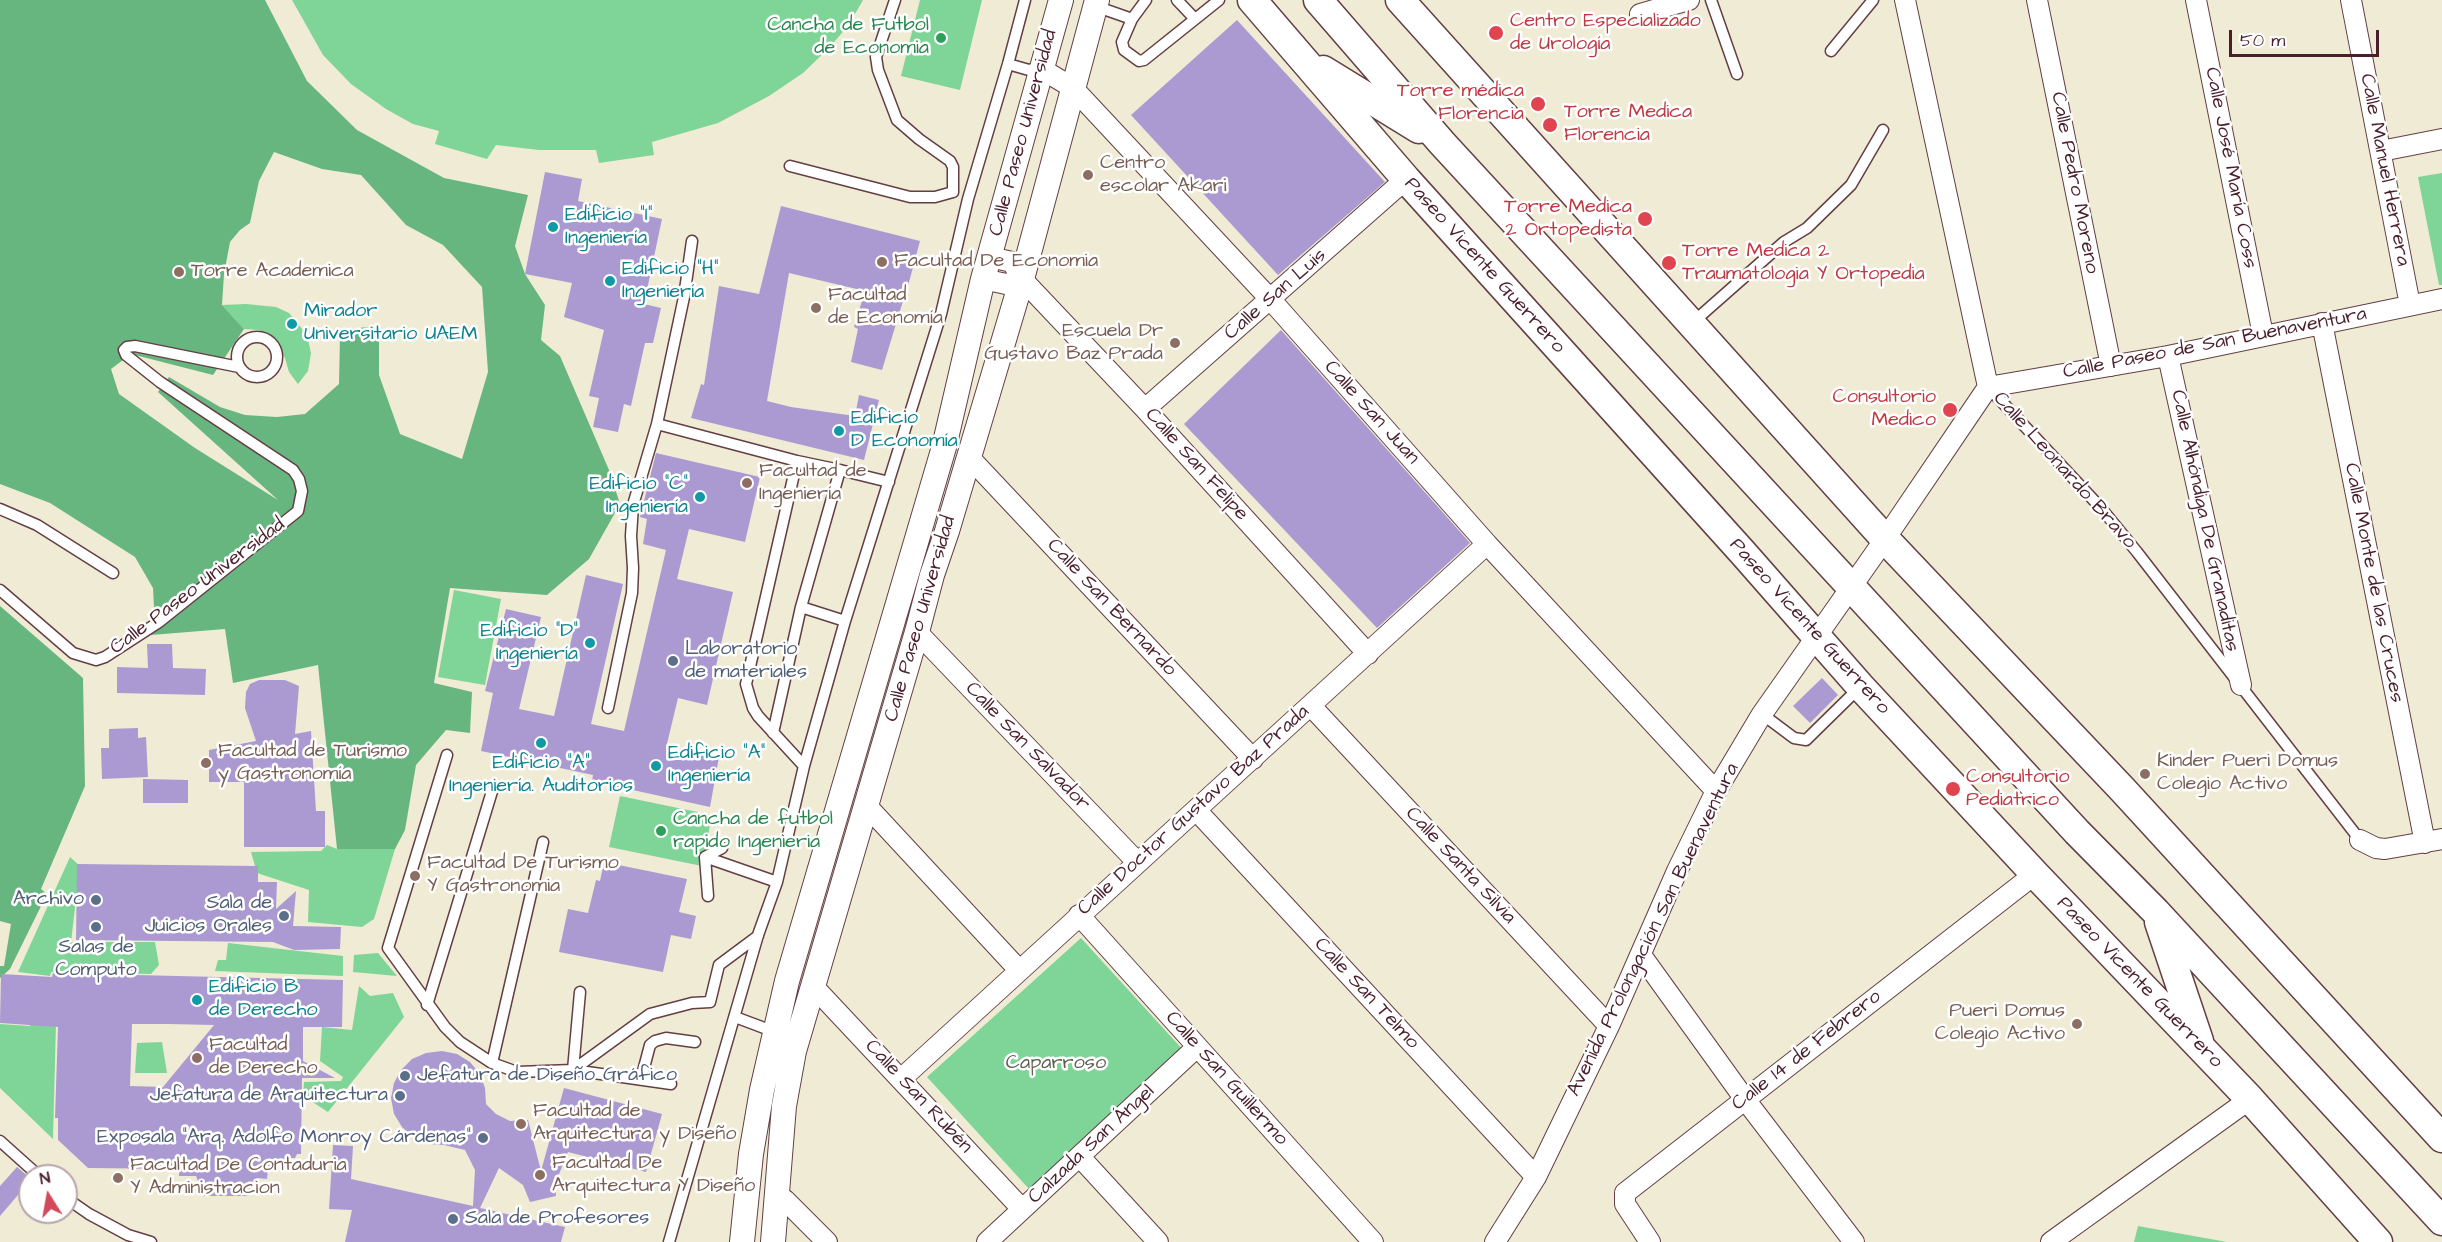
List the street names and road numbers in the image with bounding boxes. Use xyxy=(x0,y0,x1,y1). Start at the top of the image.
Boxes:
street label: Calle Paseo Universidad xyxy=(985,27,1063,239)
street label: Calle José María Coss xyxy=(2199,65,2261,271)
street label: Calle Manuel Herrera xyxy=(2354,72,2414,268)
street label: Calle Pedro Moreno xyxy=(2045,90,2103,276)
street label: Paseo Vicente Guerrero xyxy=(1398,173,1570,359)
street label: Calle San Luis xyxy=(1220,244,1332,346)
street label: Calle Paseo de San Buenaventura xyxy=(2061,303,2369,385)
street label: Calle San Juan xyxy=(1318,356,1424,470)
street label: Calle Leonardo Bravo xyxy=(1987,387,2141,555)
street label: Calle Alhóndiga De Granaditas xyxy=(2165,388,2243,654)
street label: Calle San Felipe xyxy=(1139,404,1253,526)
street label: Calle Monte de las Cruces xyxy=(2338,461,2408,705)
street label: Calle Paseo Universidad xyxy=(106,513,290,661)
street label: Calle Paseo Universidad xyxy=(880,513,962,725)
street label: Calle San Bernardo xyxy=(1041,534,1181,682)
street label: Paseo Vicente Guerrero xyxy=(1723,534,1895,720)
street label: Calle San Salvador xyxy=(959,678,1095,816)
street label: Calle Doctor Gustavo Baz Prada xyxy=(1073,701,1315,921)
street label: Avenida Prolongación San Buenaventura xyxy=(1563,760,1745,1100)
street label: Calle Santa Silvia xyxy=(1400,802,1520,930)
street label: Paseo Vicente Guerrero xyxy=(2051,892,2227,1074)
street label: Calle San Telmo xyxy=(1308,933,1424,1055)
street label: Calle 14 de Febrero xyxy=(1728,985,1886,1117)
street label: Calle San Guillermo xyxy=(1159,1007,1293,1151)
street label: Calle San Rubén xyxy=(859,1035,977,1159)
street label: Calzada San Ángel xyxy=(1024,1080,1160,1210)

